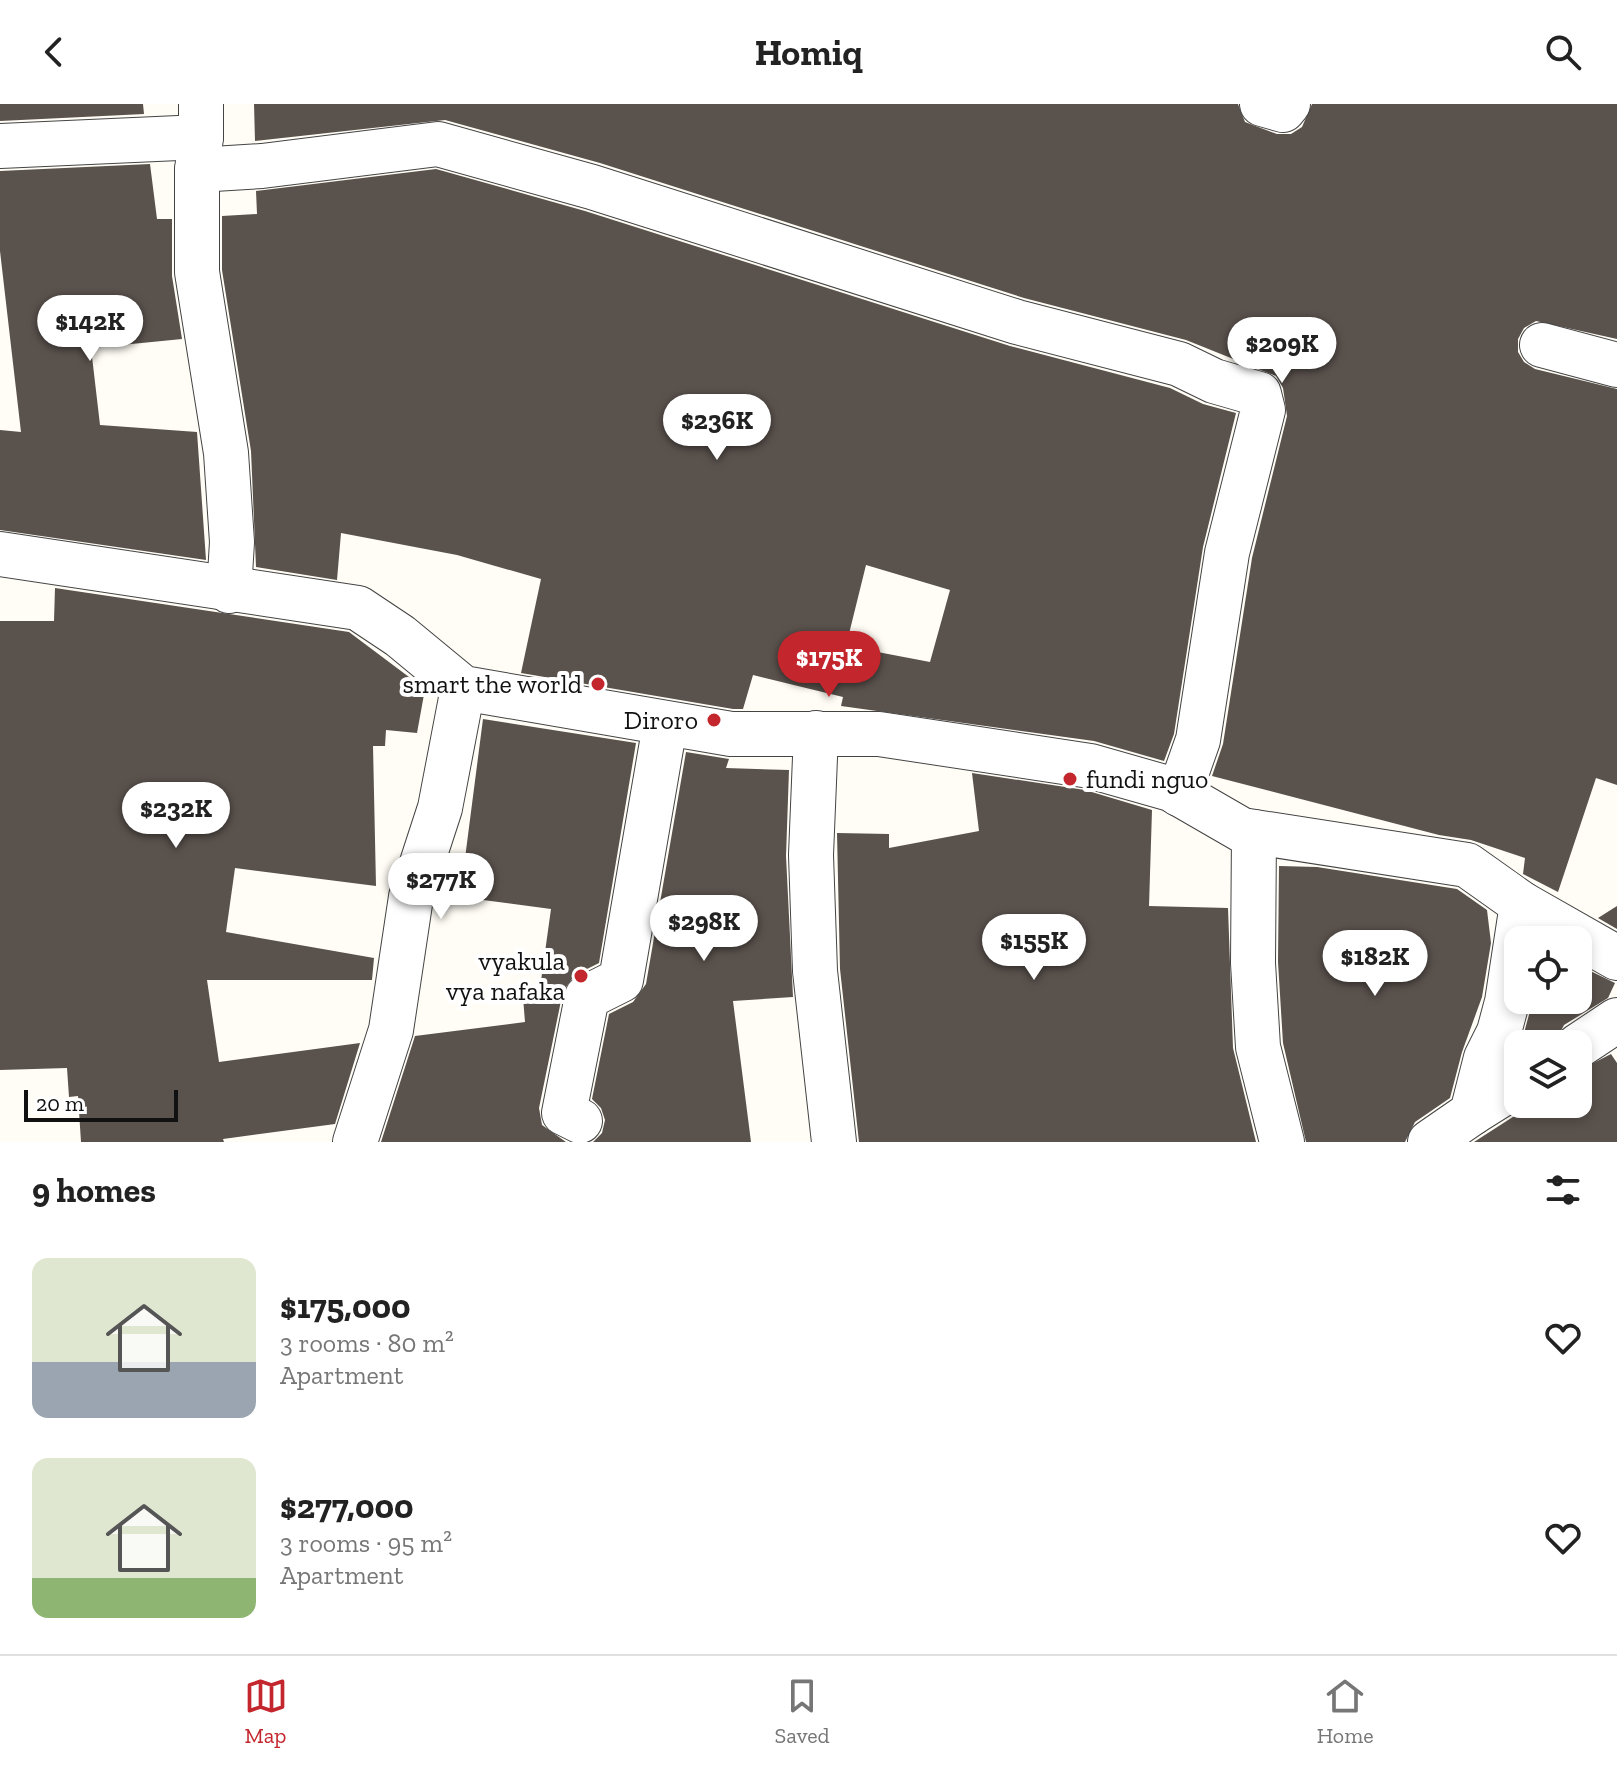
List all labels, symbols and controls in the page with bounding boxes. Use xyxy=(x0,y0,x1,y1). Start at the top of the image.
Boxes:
icon: back xyxy=(32,30,76,74)
icon: search xyxy=(1541,30,1585,74)
text: Homiq xyxy=(755,31,862,74)
pin: $142K xyxy=(34,295,146,363)
text: $142K xyxy=(55,305,125,337)
pin: $209K xyxy=(1226,317,1338,385)
text: $209K xyxy=(1245,327,1319,359)
pin: $236K xyxy=(661,394,773,462)
text: $236K xyxy=(681,404,753,436)
pin: $175K xyxy=(773,631,885,699)
text: $175K xyxy=(796,641,862,673)
place label: smart the world xyxy=(403,668,582,700)
marker: smart the world xyxy=(589,675,607,693)
place label: Diroro xyxy=(624,704,698,736)
marker: Diroro xyxy=(705,711,723,729)
place label: fundi nguo xyxy=(1086,763,1208,795)
marker: fundi nguo xyxy=(1061,770,1079,788)
pin: $232K xyxy=(120,782,232,850)
text: $232K xyxy=(140,792,212,824)
pin: $277K xyxy=(385,853,497,921)
text: $277K xyxy=(406,863,476,895)
pin: $298K xyxy=(648,895,760,963)
text: $298K xyxy=(668,905,740,937)
pin: $155K xyxy=(978,914,1090,982)
text: $155K xyxy=(1000,924,1068,956)
map controls xyxy=(1504,926,1592,1118)
button: locate xyxy=(1504,926,1592,1014)
pin: $182K xyxy=(1319,930,1431,998)
text: $182K xyxy=(1341,940,1409,972)
place label: vyakula vya nafaka xyxy=(446,945,565,1007)
marker: vyakula vya nafaka xyxy=(572,967,590,985)
button: layers xyxy=(1504,1030,1592,1118)
scale bar xyxy=(24,1086,178,1122)
text: 20 m xyxy=(36,1090,84,1117)
icon: filters xyxy=(1541,1168,1585,1212)
text: 9 homes xyxy=(32,1170,156,1211)
text: $175,000 xyxy=(280,1286,411,1327)
icon: home xyxy=(96,1290,192,1386)
icon: heart xyxy=(1541,1316,1585,1360)
text: 3 rooms · 80 m² xyxy=(280,1327,454,1359)
text: Apartment xyxy=(280,1359,403,1391)
text: $277,000 xyxy=(280,1486,414,1527)
icon: home xyxy=(96,1490,192,1586)
icon: heart xyxy=(1541,1516,1585,1560)
text: 3 rooms · 95 m² xyxy=(280,1527,452,1559)
text: Apartment xyxy=(280,1559,403,1591)
tab: Map xyxy=(244,1674,288,1749)
tab: Saved xyxy=(775,1674,830,1749)
tab: Home xyxy=(1317,1674,1373,1749)

